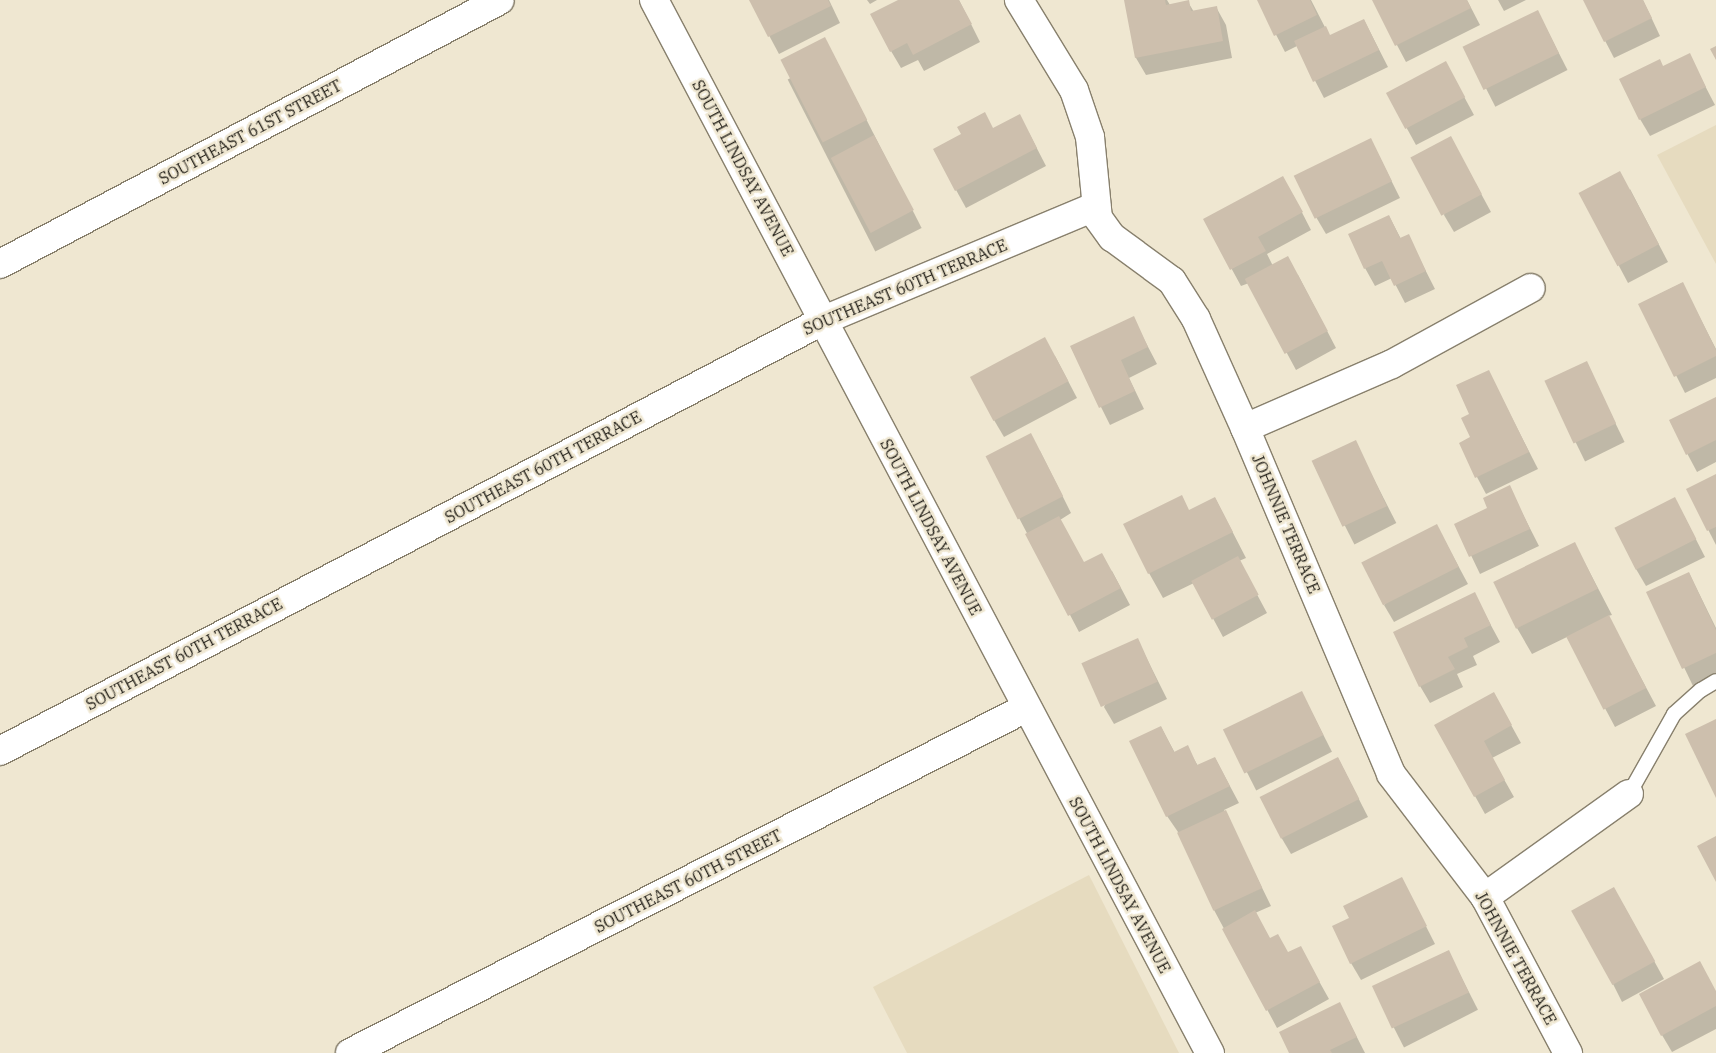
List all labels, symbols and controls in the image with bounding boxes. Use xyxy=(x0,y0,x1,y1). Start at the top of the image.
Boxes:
street label: SOUTHEAST 61ST STREET xyxy=(155,76,345,188)
street label: SOUTH LINDSAY AVENUE xyxy=(688,77,798,259)
street label: SOUTHEAST 60TH TERRACE xyxy=(800,235,1010,339)
street label: SOUTHEAST 60TH TERRACE xyxy=(441,407,645,527)
street label: SOUTH LINDSAY AVENUE xyxy=(876,436,986,618)
street label: JOHNNIE TERRACE xyxy=(1248,452,1324,596)
street label: SOUTHEAST 60TH TERRACE xyxy=(82,594,286,714)
street label: SOUTH LINDSAY AVENUE xyxy=(1065,794,1175,976)
street label: SOUTHEAST 60TH STREET xyxy=(591,825,785,937)
street label: JOHNNIE TERRACE xyxy=(1471,888,1561,1028)

